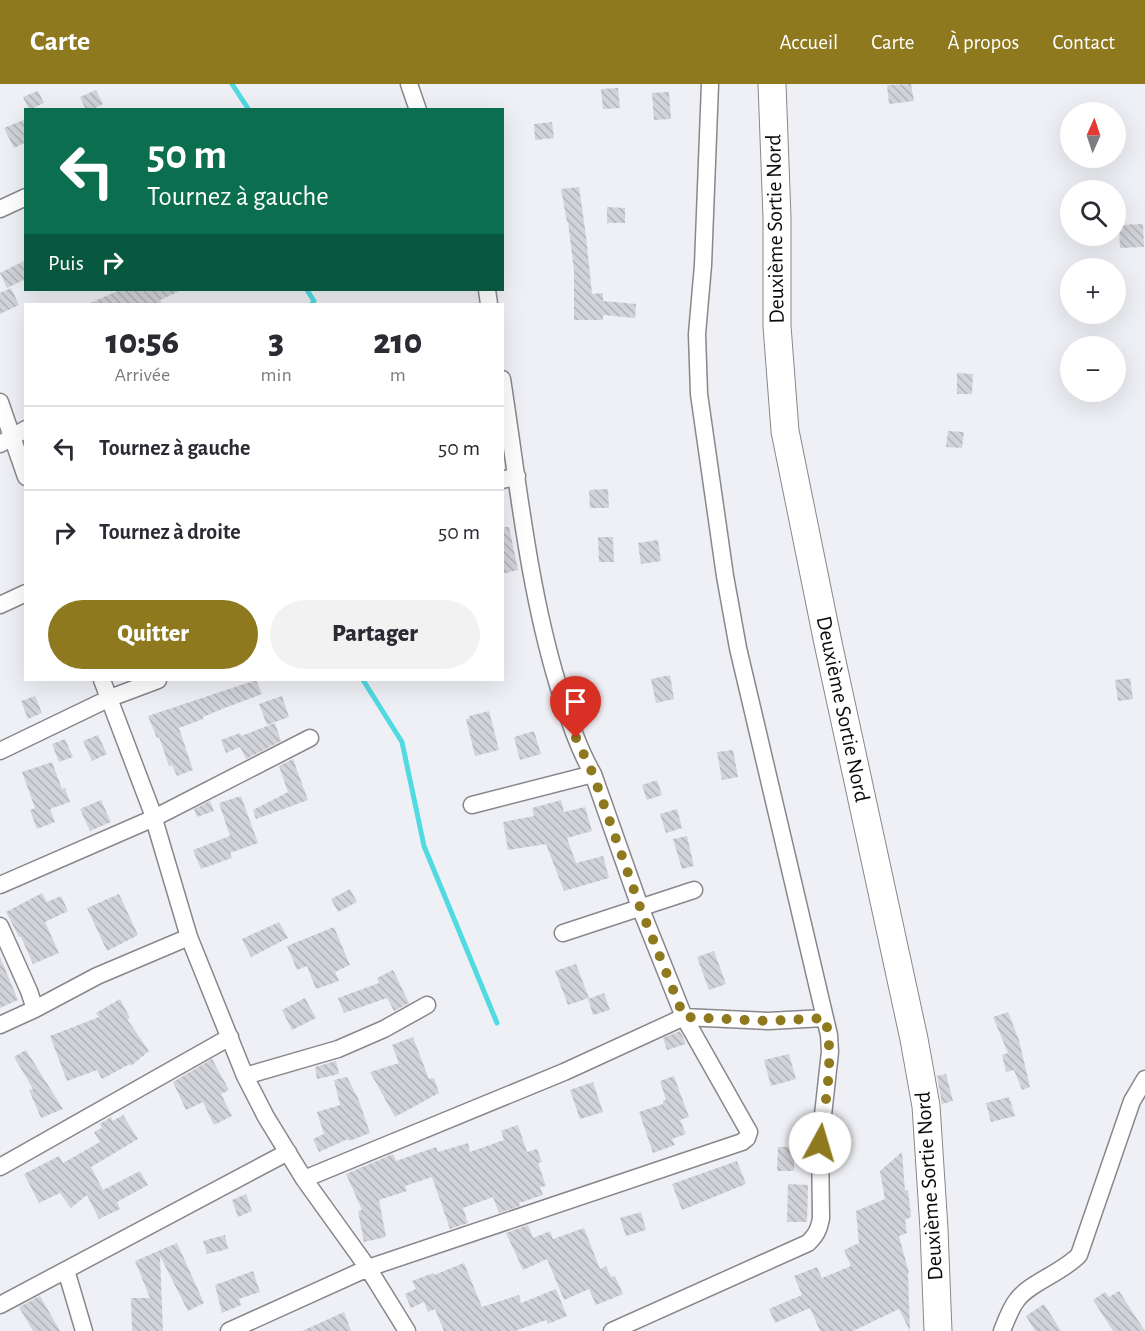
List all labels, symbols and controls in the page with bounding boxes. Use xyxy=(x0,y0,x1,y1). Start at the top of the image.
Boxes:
text: Carte xyxy=(30,28,90,56)
text: Accueil xyxy=(780,32,838,53)
text: Carte xyxy=(871,32,914,53)
text: À propos xyxy=(947,32,1019,53)
text: Contact xyxy=(1052,32,1115,53)
north arrow xyxy=(1060,102,1126,168)
map controls xyxy=(1060,102,1126,402)
icon: left xyxy=(48,132,126,210)
text: 50 m xyxy=(147,134,227,176)
street label: Deuxième Sortie Nord xyxy=(762,134,788,324)
button: search xyxy=(1060,180,1126,246)
text: Tournez à gauche xyxy=(147,183,329,210)
icon: right xyxy=(96,246,129,279)
text: Puis xyxy=(48,252,84,274)
button: + xyxy=(1060,258,1126,324)
text: 10:56 xyxy=(106,324,179,360)
text: 3 xyxy=(268,324,284,360)
text: 210 xyxy=(373,324,422,360)
button: − xyxy=(1060,336,1126,402)
text: Arrivée xyxy=(114,365,170,385)
text: min xyxy=(261,365,292,385)
text: m xyxy=(390,365,406,385)
icon: left xyxy=(48,432,81,465)
text: Tournez à gauche xyxy=(99,437,250,459)
text: 50 m xyxy=(438,437,480,459)
icon: right xyxy=(48,516,81,549)
text: Tournez à droite xyxy=(99,521,241,543)
text: 50 m xyxy=(438,521,480,543)
button: Quitter xyxy=(48,600,258,669)
button: Partager xyxy=(270,600,480,669)
street label: Deuxième Sortie Nord xyxy=(813,614,873,804)
pin xyxy=(550,676,601,738)
icon: arrive xyxy=(559,685,592,718)
street label: Deuxième Sortie Nord xyxy=(911,1091,947,1281)
position arrow xyxy=(788,1111,852,1175)

